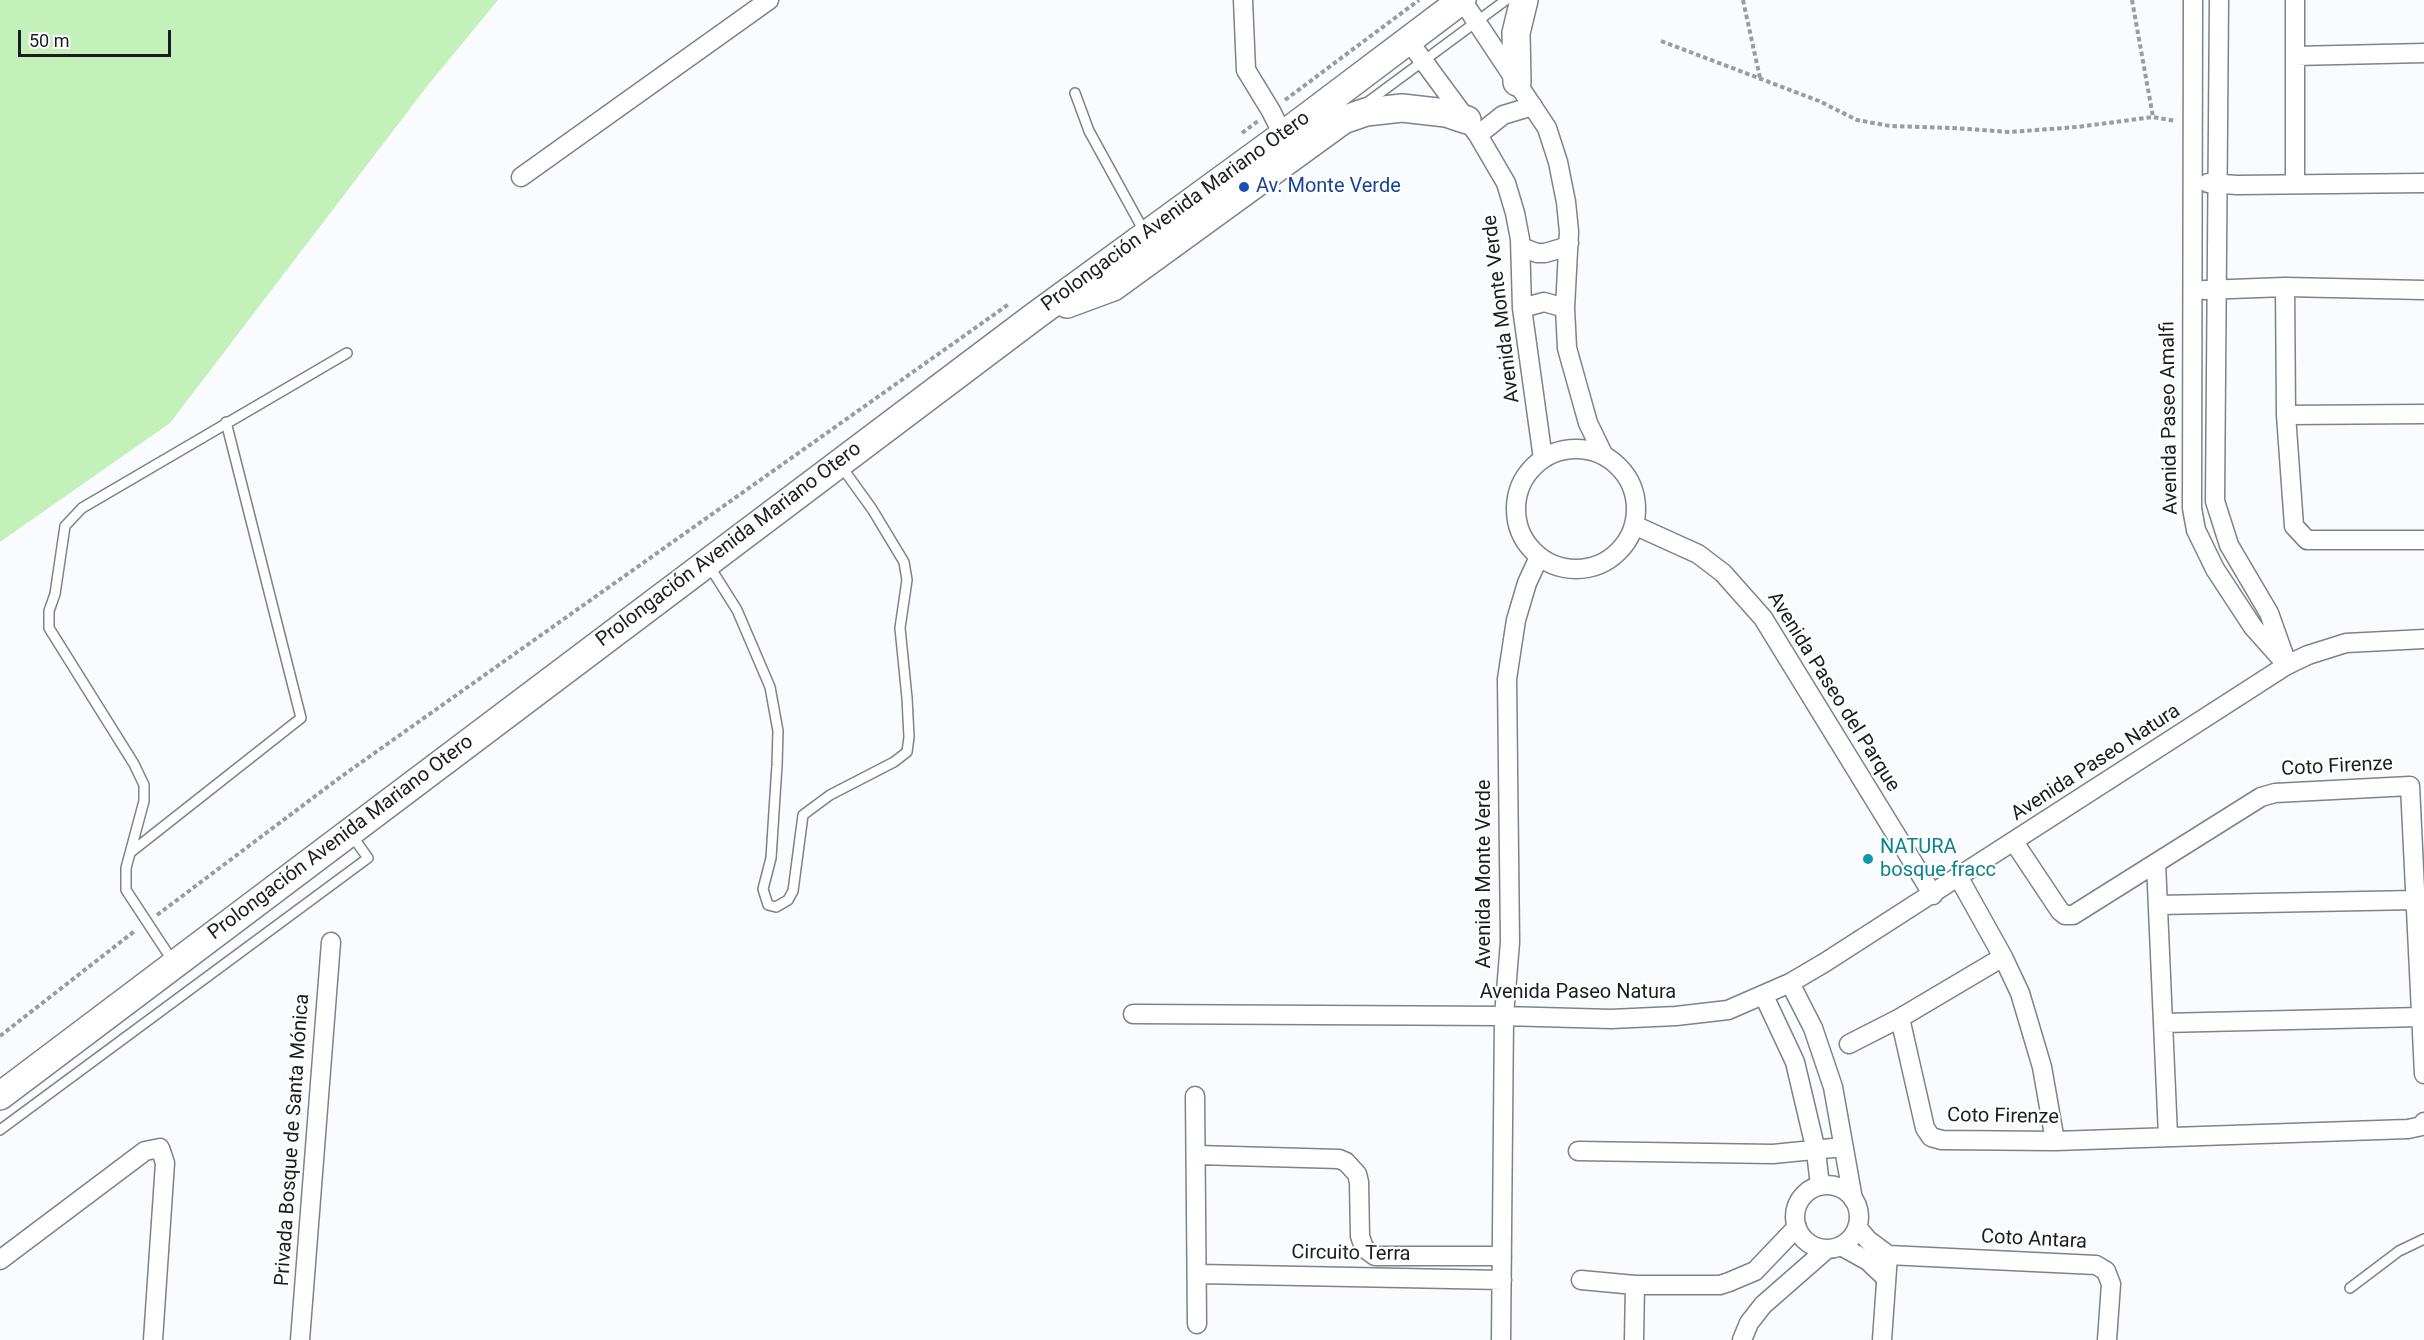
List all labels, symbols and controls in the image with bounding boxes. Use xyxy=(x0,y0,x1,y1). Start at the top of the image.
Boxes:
scale bar xyxy=(21,18,174,56)
text: 50 m xyxy=(29,30,69,51)
street label: Prolongación Avenida Mariano Otero xyxy=(1037,107,1315,317)
place label: Av. Monte Verde xyxy=(1256,175,1401,199)
marker: Av. Monte Verde xyxy=(1237,180,1251,194)
street label: Avenida Monte Verde xyxy=(1479,214,1525,404)
street label: Avenida Paseo Amalfi xyxy=(2156,321,2184,515)
street label: Prolongación Avenida Mariano Otero xyxy=(592,437,866,653)
street label: Avenida Paseo del Parque xyxy=(1762,588,1904,796)
street label: Avenida Paseo Natura xyxy=(2007,699,2185,827)
street label: Prolongación Avenida Mariano Otero xyxy=(204,730,478,946)
street label: Coto Firenze xyxy=(2281,752,2393,782)
street label: Avenida Monte Verde xyxy=(1473,779,1497,969)
place label: NATURA bosque fracc xyxy=(1880,836,1996,883)
marker: NATURA bosque fracc xyxy=(1861,852,1875,866)
street label: Avenida Paseo Natura xyxy=(1480,981,1676,1005)
street label: Privada Bosque de Santa Mónica xyxy=(271,993,315,1287)
street label: Coto Firenze xyxy=(1947,1104,2059,1130)
street label: Coto Antara xyxy=(1980,1225,2088,1255)
street label: Circuito Terra xyxy=(1291,1241,1411,1267)

